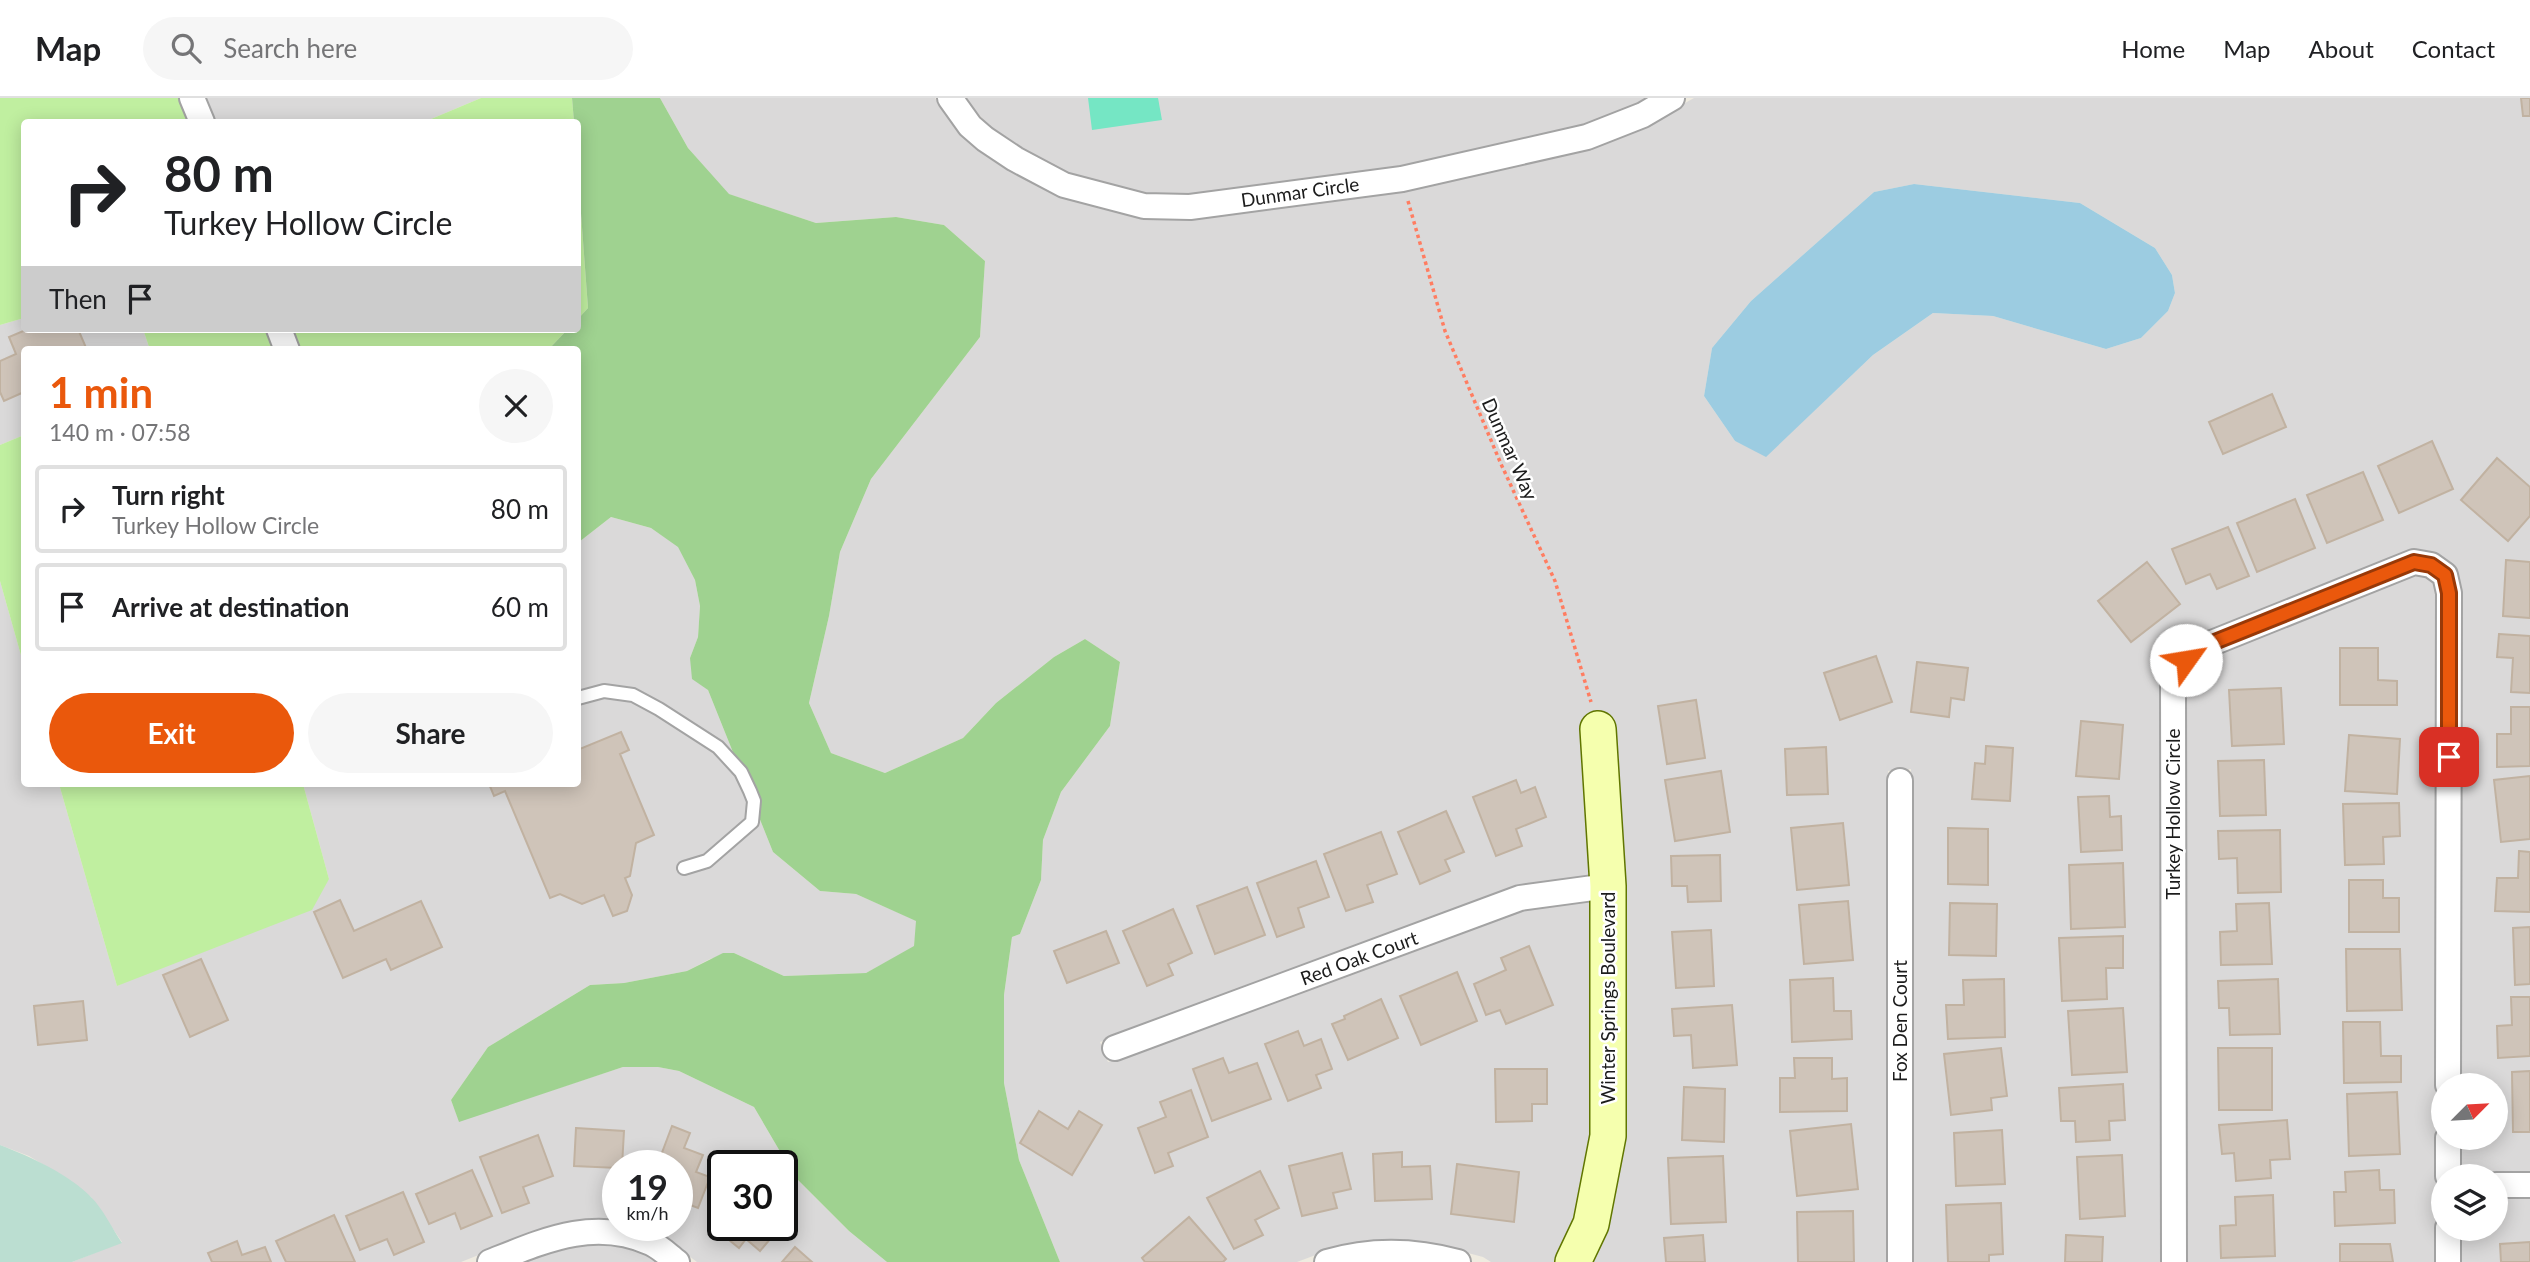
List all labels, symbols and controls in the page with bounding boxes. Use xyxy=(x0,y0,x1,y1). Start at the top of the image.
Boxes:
search box xyxy=(143,17,633,80)
text: Map xyxy=(35,28,101,68)
icon: search xyxy=(167,29,205,67)
text: Search here xyxy=(223,32,357,64)
text: Home xyxy=(2121,34,2185,63)
text: Map xyxy=(2223,34,2271,63)
text: About xyxy=(2309,34,2374,63)
text: Contact xyxy=(2412,34,2495,63)
text: 80 m xyxy=(164,144,274,202)
icon: right xyxy=(49,147,140,238)
street label: Dunmar Circle xyxy=(1239,172,1361,211)
text: Turkey Hollow Circle xyxy=(164,203,452,242)
icon: arrive xyxy=(121,280,159,318)
text: Then xyxy=(49,283,107,315)
text: 1 min xyxy=(49,367,153,417)
button: close xyxy=(479,369,553,443)
street label: Dunmar Way xyxy=(1478,394,1543,504)
text: 140 m · 07:58 xyxy=(49,418,191,446)
text: Turn right xyxy=(112,479,225,511)
icon: right xyxy=(53,490,91,528)
text: 80 m xyxy=(491,493,549,525)
text: Turkey Hollow Circle xyxy=(112,511,319,539)
icon: arrive xyxy=(53,588,91,626)
text: Arrive at destination xyxy=(112,591,349,623)
text: 60 m xyxy=(491,591,549,623)
position arrow xyxy=(2149,623,2223,697)
button: Exit xyxy=(49,693,294,773)
button: Share xyxy=(308,693,553,773)
pin xyxy=(2419,727,2479,787)
street label: Turkey Hollow Circle xyxy=(2161,728,2184,900)
icon: arrive xyxy=(2430,738,2468,776)
street label: Winter Springs Boulevard xyxy=(1596,892,1619,1104)
street label: Red Oak Court xyxy=(1297,926,1421,989)
street label: Fox Den Court xyxy=(1888,960,1911,1082)
north arrow xyxy=(2431,1073,2508,1150)
map controls xyxy=(2431,1073,2508,1241)
speed limit sign: 30 xyxy=(707,1150,798,1241)
button: layers xyxy=(2431,1164,2508,1241)
text: 19 xyxy=(627,1165,668,1207)
text: km/h xyxy=(626,1202,669,1224)

